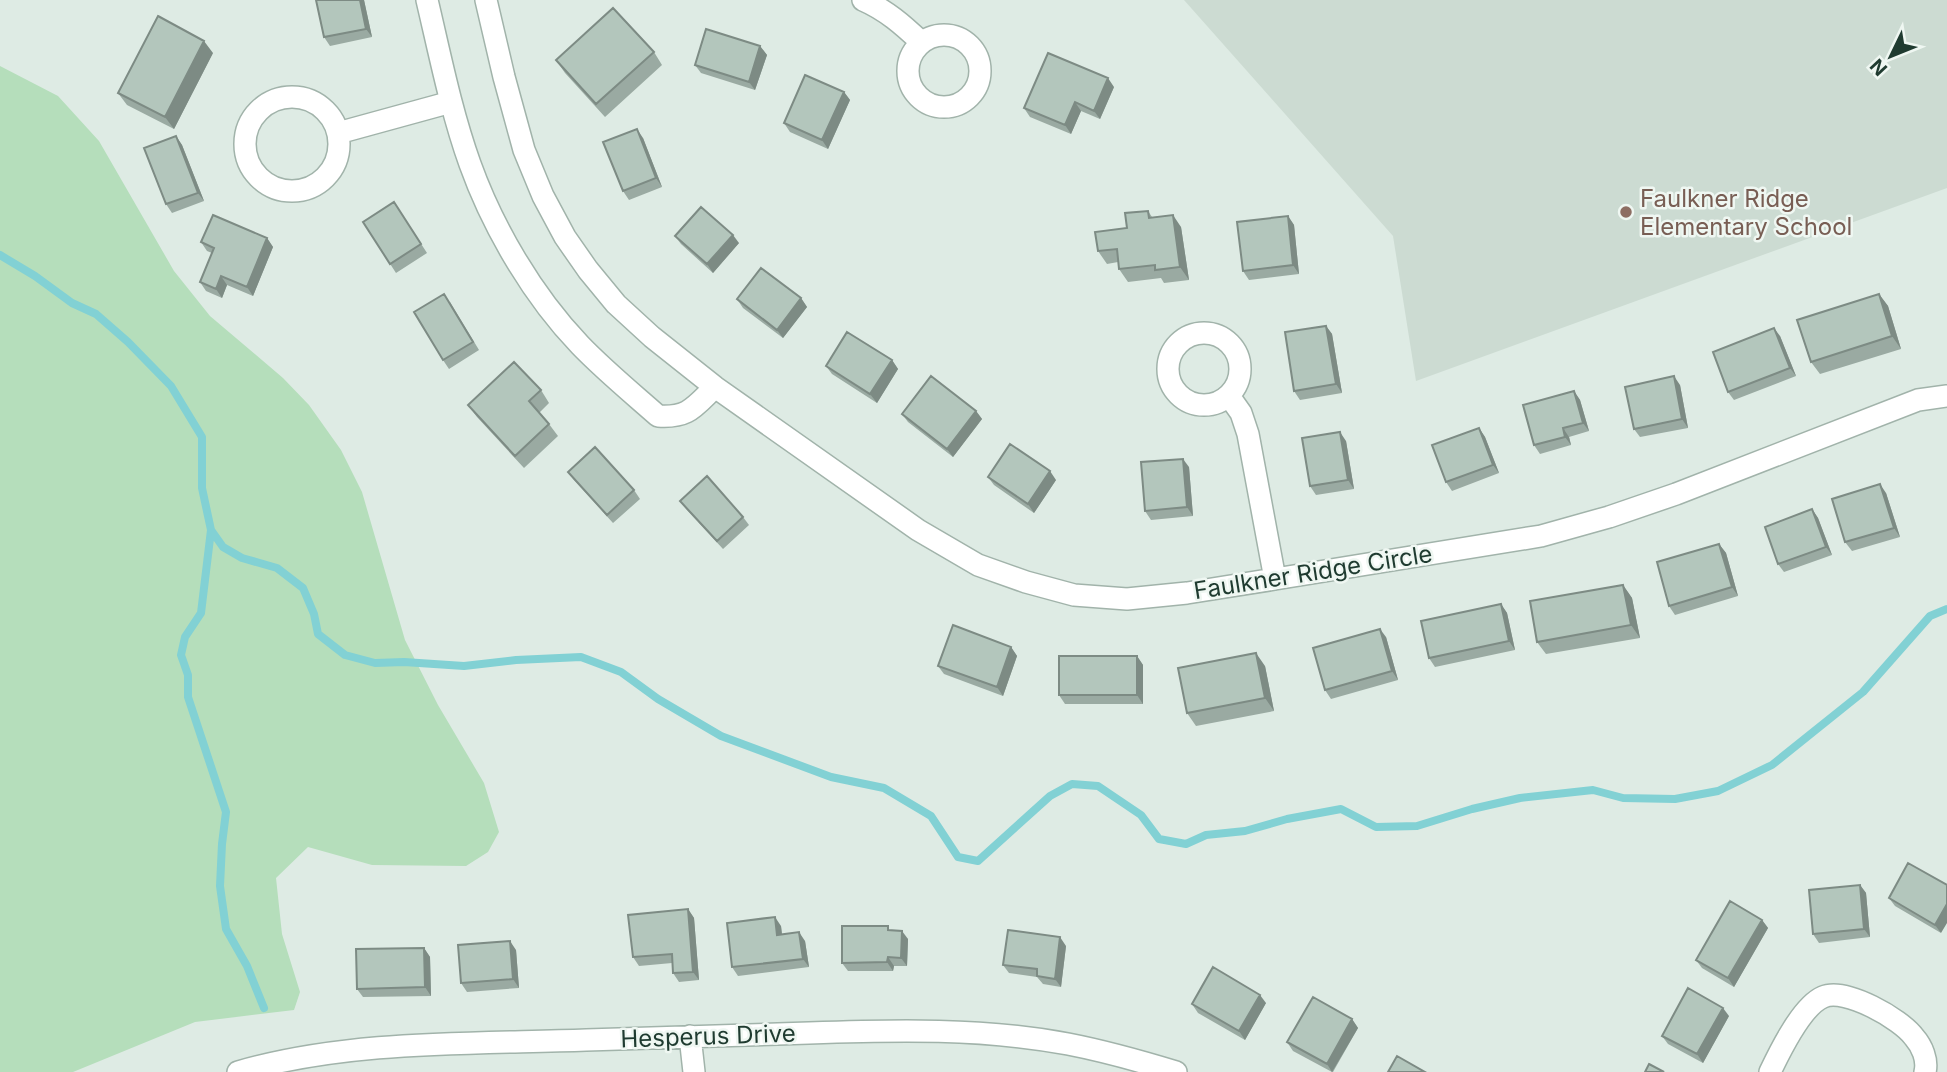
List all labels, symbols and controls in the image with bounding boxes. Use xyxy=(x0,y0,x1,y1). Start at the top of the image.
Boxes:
north arrow xyxy=(1856,21,1926,91)
text: N xyxy=(1866,54,1892,80)
place label: Faulkner Ridge Elementary School xyxy=(1640,184,1852,241)
marker: Faulkner Ridge Elementary School xyxy=(1618,204,1634,220)
street label: Faulkner Ridge Circle xyxy=(1192,539,1434,605)
street label: Hesperus Drive xyxy=(620,1018,796,1054)

